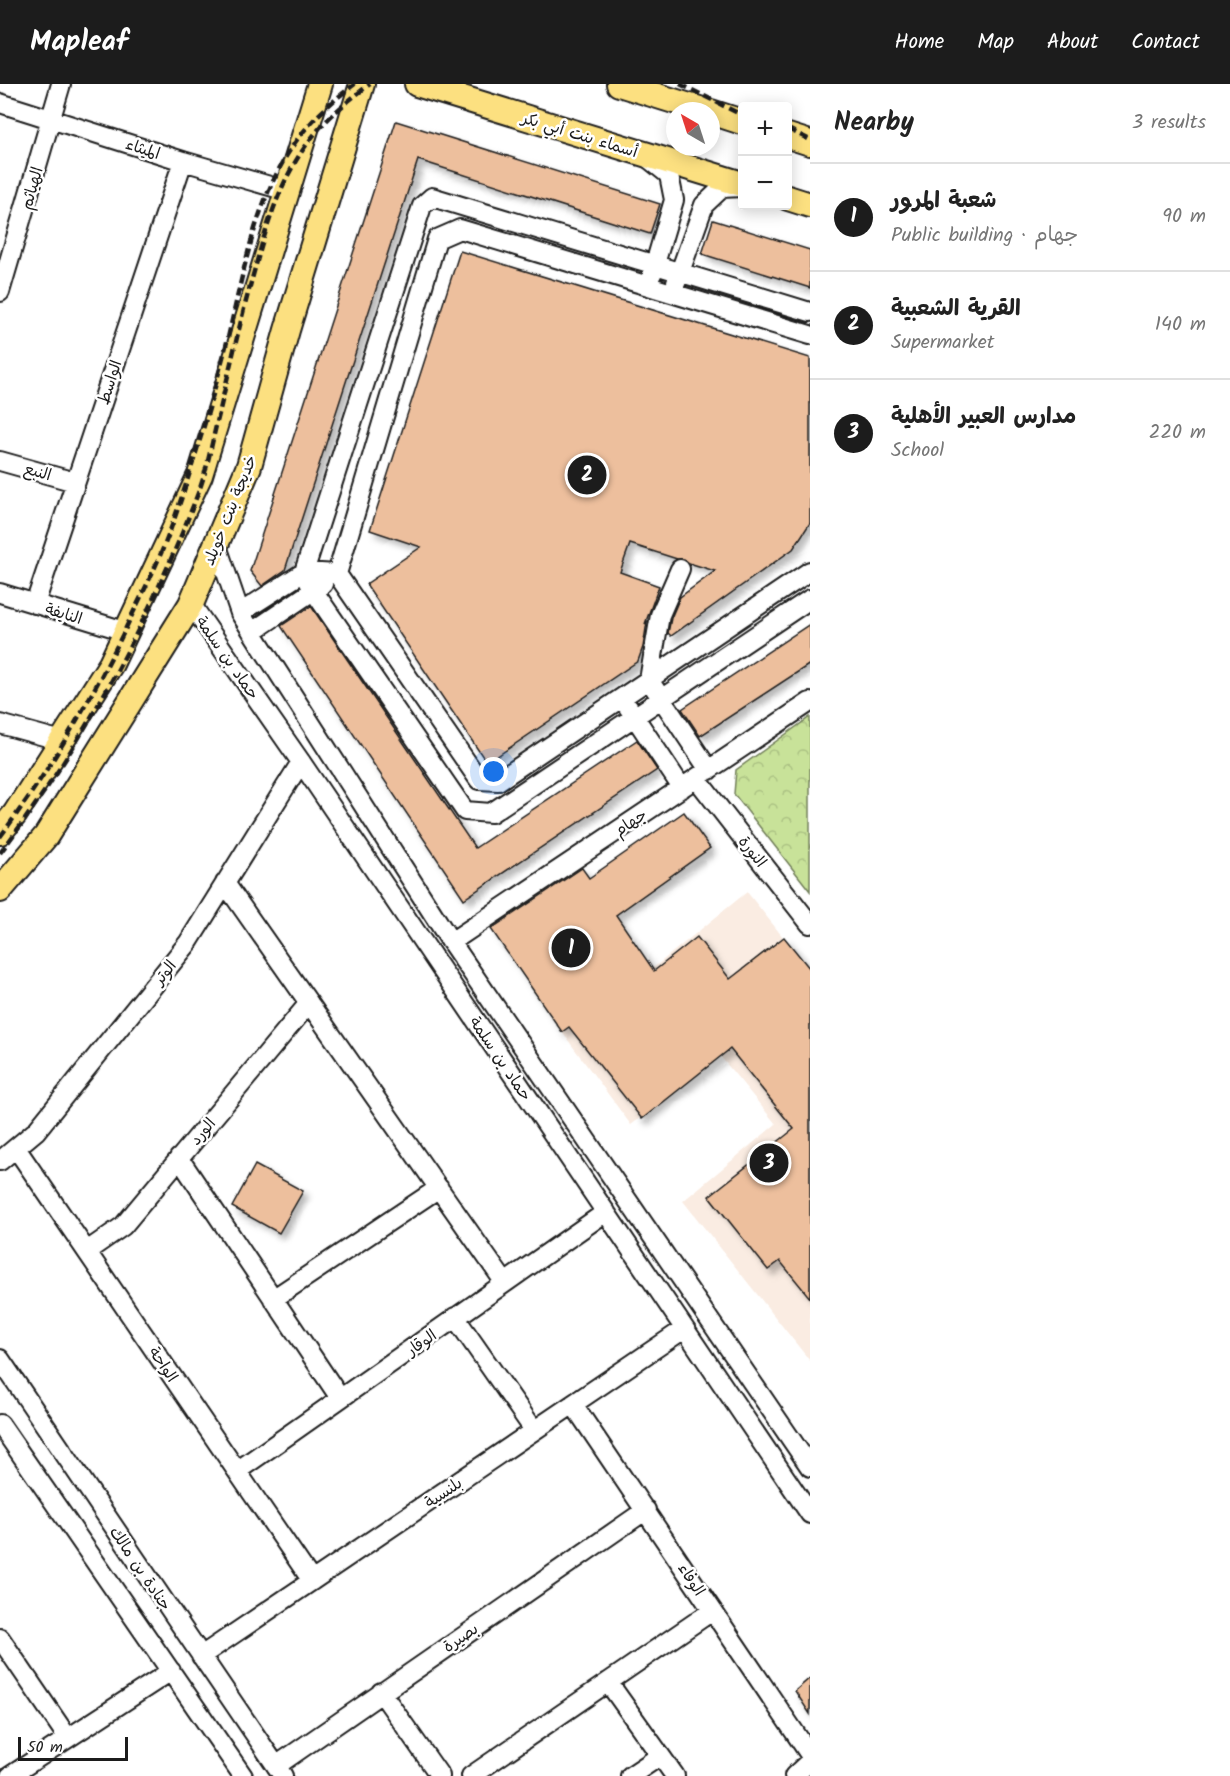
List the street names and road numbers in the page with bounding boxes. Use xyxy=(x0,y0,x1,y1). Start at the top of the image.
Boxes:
street label: أسماء بنت أبي بكر xyxy=(516,105,641,166)
street label: الميثاء xyxy=(122,132,163,167)
street label: الهياثم xyxy=(14,164,50,213)
street label: الواسط xyxy=(91,357,129,408)
street label: خديجة بنت خويلد xyxy=(197,452,264,570)
street label: النبع xyxy=(21,457,54,488)
street label: النايفة xyxy=(42,597,85,632)
street label: حماد بن سلمة xyxy=(189,611,265,705)
street label: جهام xyxy=(609,803,653,844)
street label: النورة xyxy=(731,831,772,873)
street label: الوتر xyxy=(146,955,183,993)
street label: حماد بن سلمة xyxy=(462,1012,537,1106)
street label: الورد xyxy=(184,1112,222,1151)
street label: الوقار xyxy=(400,1324,442,1364)
street label: الواحة xyxy=(142,1342,184,1388)
street label: بلنسية xyxy=(420,1471,468,1515)
street label: جنادة بن مالك xyxy=(102,1522,177,1616)
street label: الوفاء xyxy=(671,1558,711,1601)
street label: بصيرة xyxy=(438,1617,484,1659)

